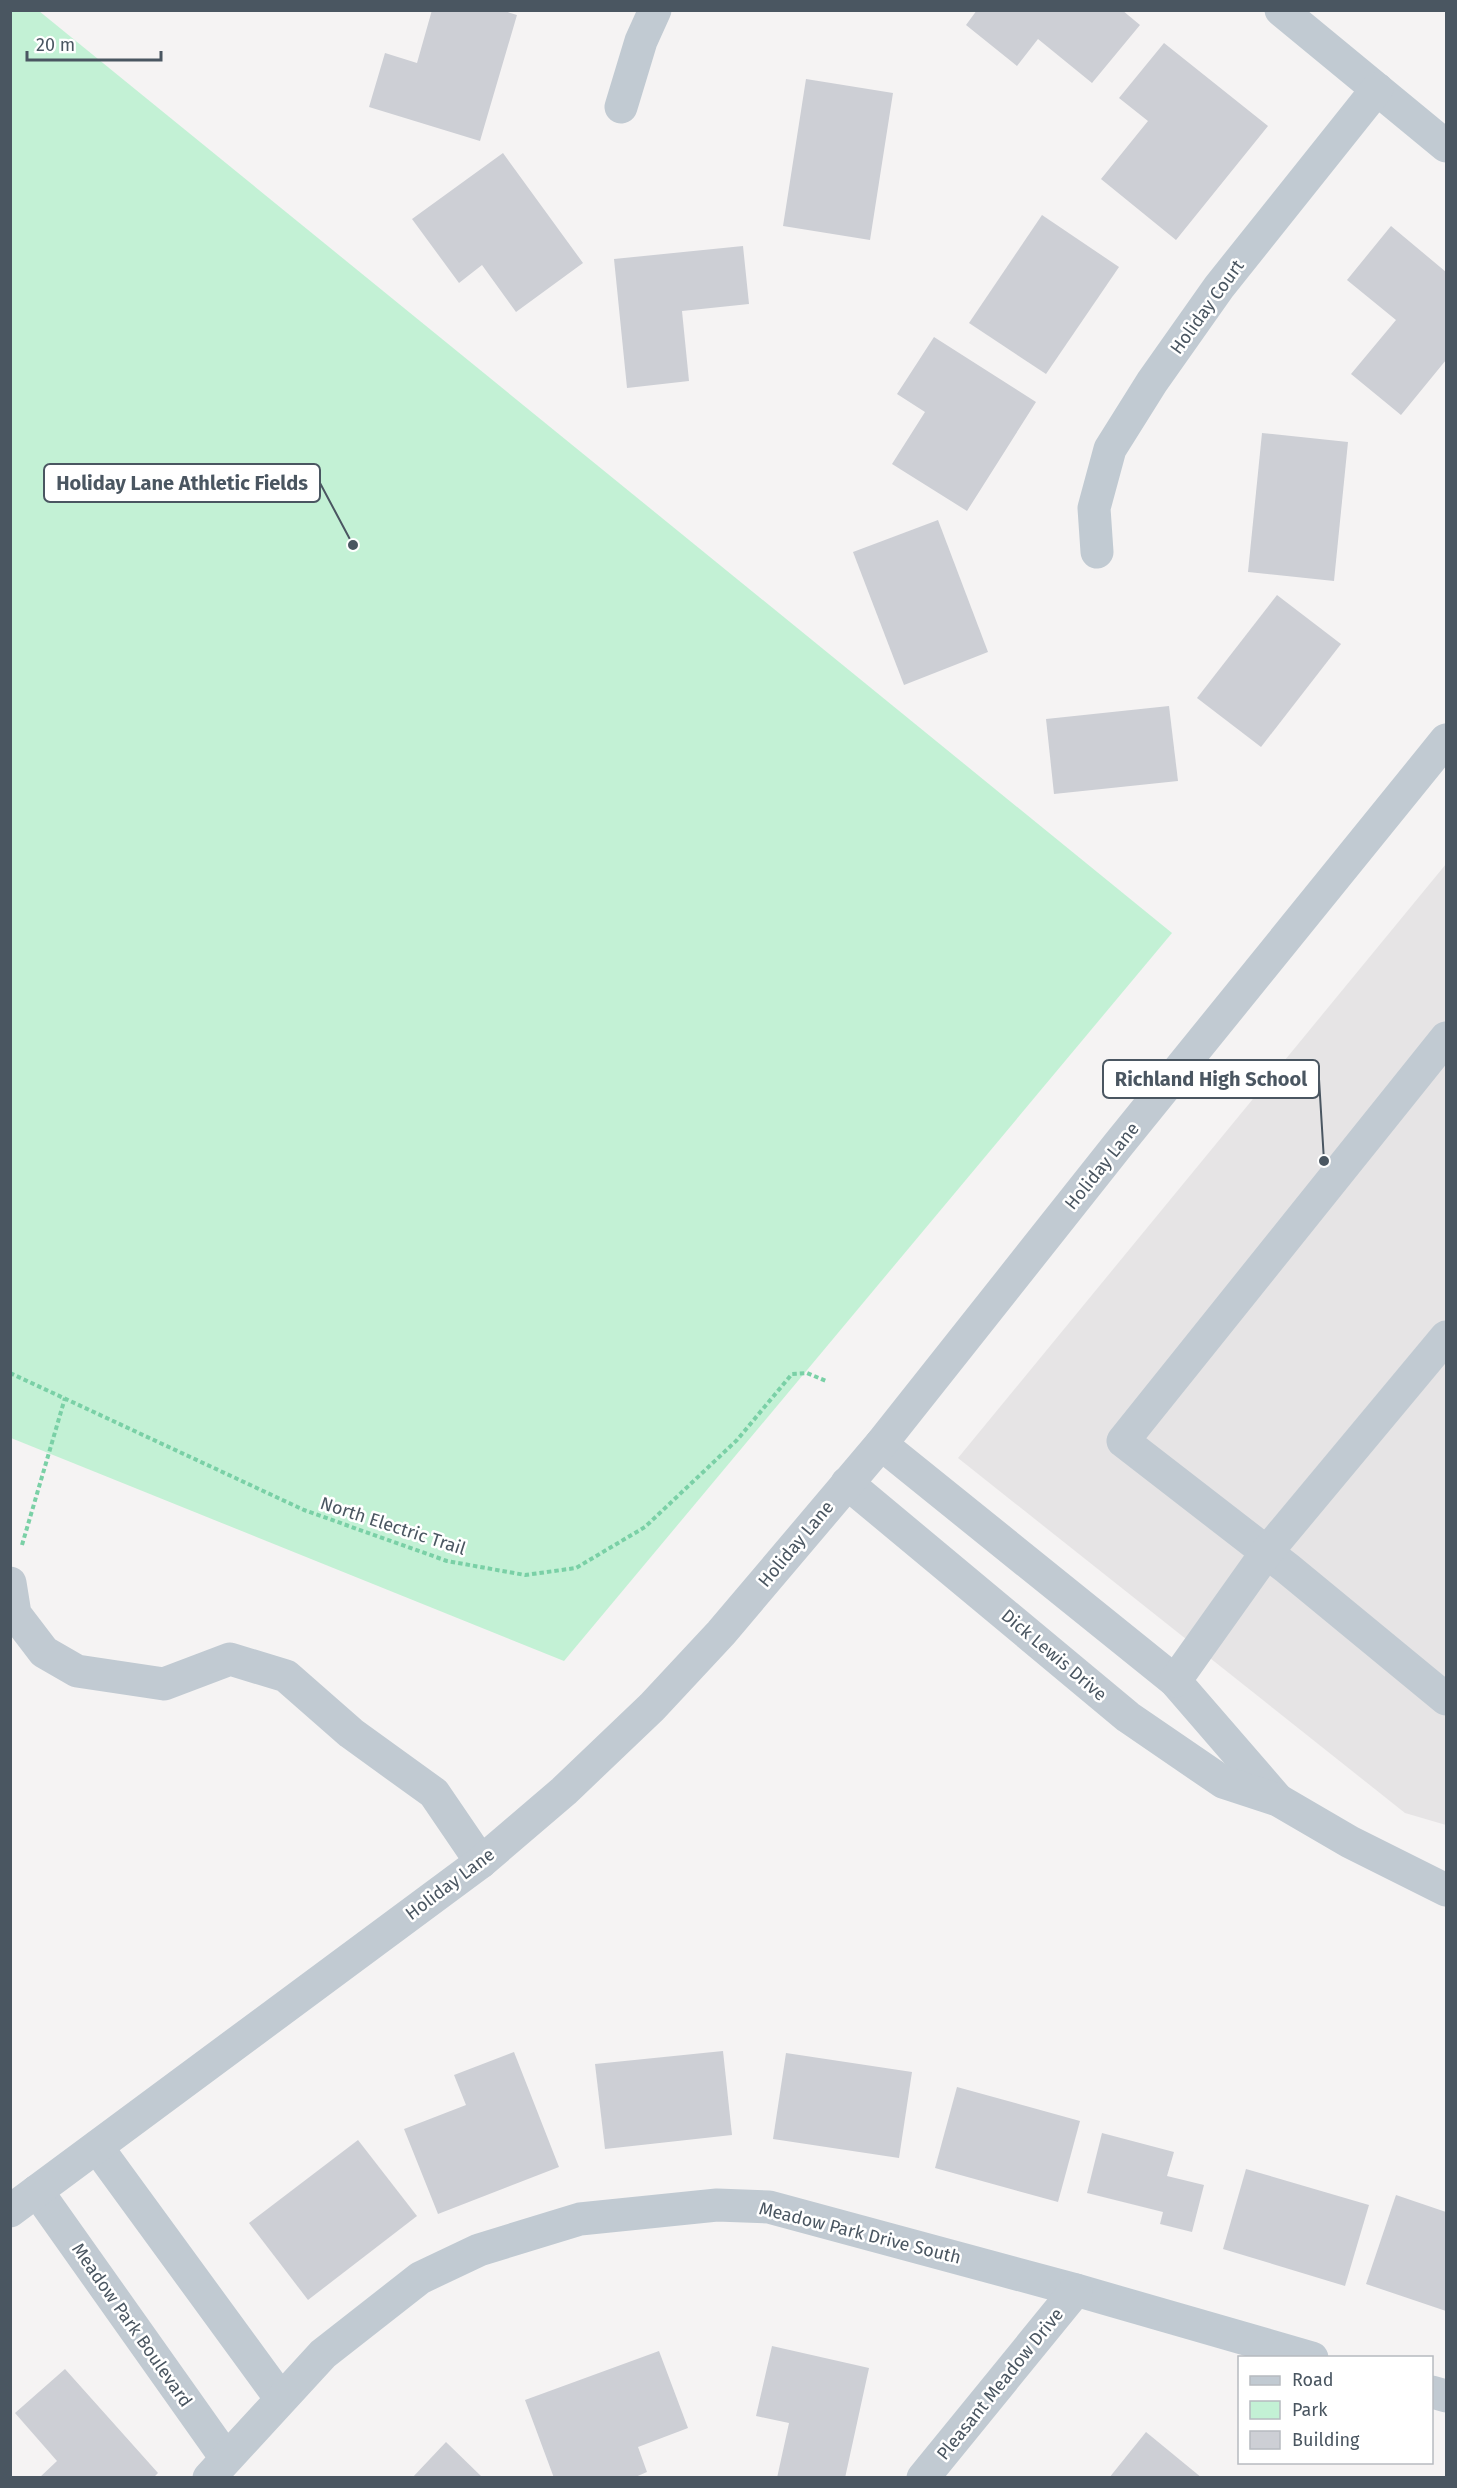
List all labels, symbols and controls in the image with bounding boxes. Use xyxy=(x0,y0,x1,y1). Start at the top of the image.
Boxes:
scale bar xyxy=(27,24,160,62)
text: 20 m xyxy=(36,34,75,56)
street label: Holiday Court xyxy=(1165,255,1249,358)
callout: Holiday Lane Athletic Fields xyxy=(44,464,320,502)
text: Holiday Lane Athletic Fields xyxy=(56,471,308,495)
callout: Richland High School xyxy=(1103,1060,1319,1098)
text: Richland High School xyxy=(1115,1067,1307,1091)
street label: Holiday Lane xyxy=(1060,1118,1144,1214)
street label: North Electric Trail xyxy=(317,1492,469,1560)
street label: Holiday Lane xyxy=(754,1496,838,1592)
street label: Dick Lewis Drive xyxy=(997,1604,1111,1706)
street label: Holiday Lane xyxy=(401,1843,499,1925)
street label: Meadow Park Drive South xyxy=(757,2197,963,2269)
street label: Meadow Park Boulevard xyxy=(67,2239,197,2411)
street label: Pleasant Meadow Drive xyxy=(932,2304,1068,2464)
legend xyxy=(1238,2356,1433,2464)
text: Road xyxy=(1292,2369,1334,2391)
text: Park xyxy=(1292,2399,1328,2421)
text: Building xyxy=(1292,2429,1360,2451)

